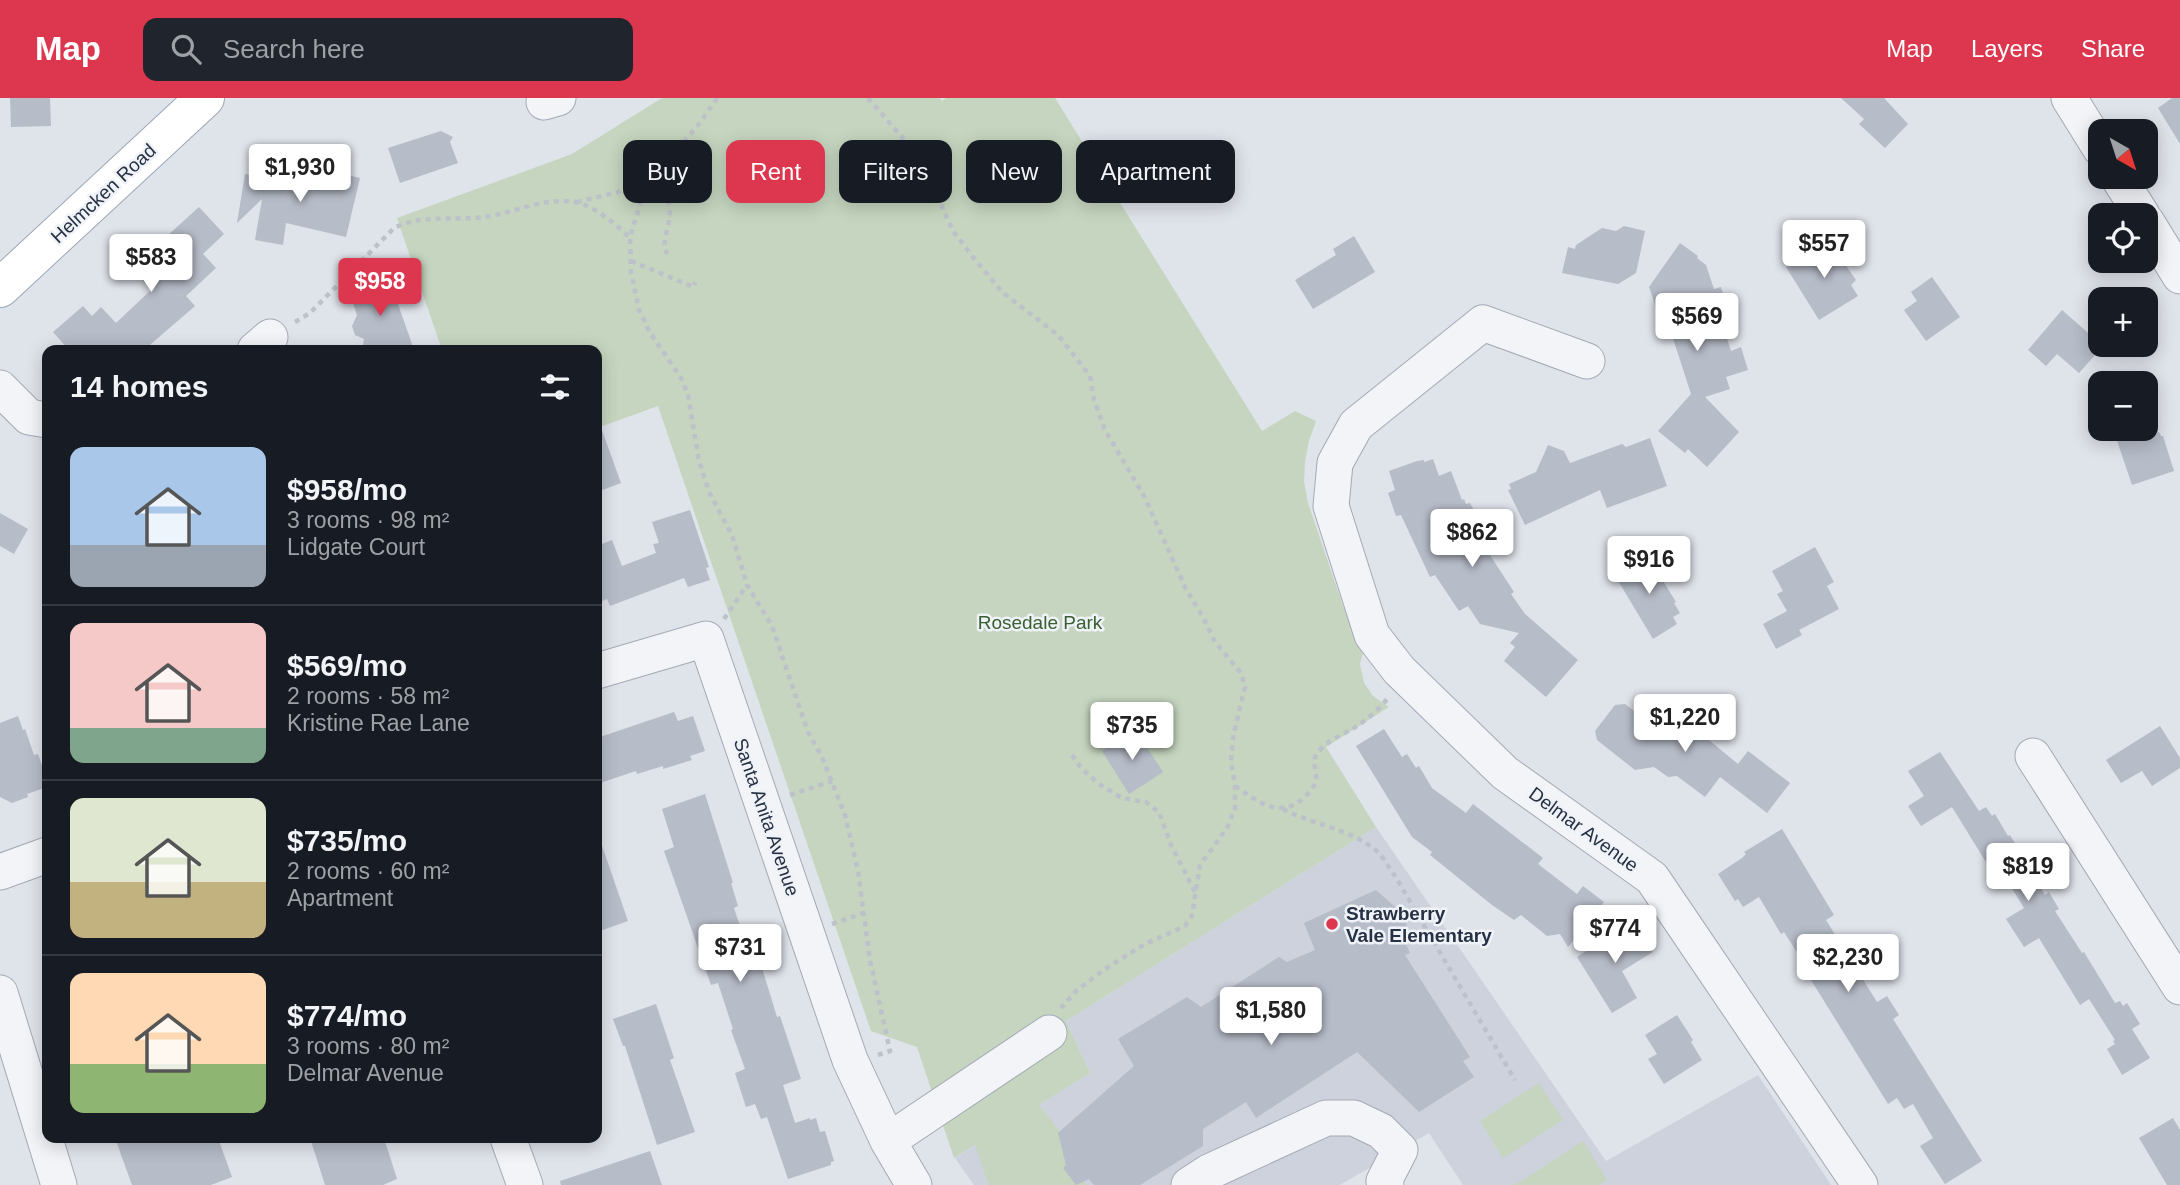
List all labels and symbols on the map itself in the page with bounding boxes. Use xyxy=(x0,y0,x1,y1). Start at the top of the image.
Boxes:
north arrow xyxy=(2088,119,2158,189)
street label: Helmcken Road xyxy=(47,140,160,247)
pin: $1,930 xyxy=(243,144,357,204)
pin: $557 xyxy=(1783,220,1865,280)
pin: $583 xyxy=(110,234,192,294)
pin: $958 xyxy=(339,258,421,318)
pin: $569 xyxy=(1656,294,1738,353)
pin: $862 xyxy=(1431,510,1513,569)
pin: $916 xyxy=(1608,536,1690,596)
park label: Rosedale Park xyxy=(978,612,1103,633)
pin: $1,220 xyxy=(1628,694,1742,754)
pin: $735 xyxy=(1091,702,1173,762)
street label: Santa Anita Avenue xyxy=(730,735,803,899)
street label: Delmar Avenue xyxy=(1525,783,1642,876)
pin: $819 xyxy=(1987,844,2069,903)
place label: Strawberry Vale Elementary xyxy=(1346,903,1492,946)
pin: $774 xyxy=(1574,906,1656,965)
marker: Strawberry Vale Elementary xyxy=(1324,916,1340,932)
pin: $731 xyxy=(699,924,781,984)
pin: $2,230 xyxy=(1791,934,1905,994)
pin: $1,580 xyxy=(1214,988,1328,1047)

